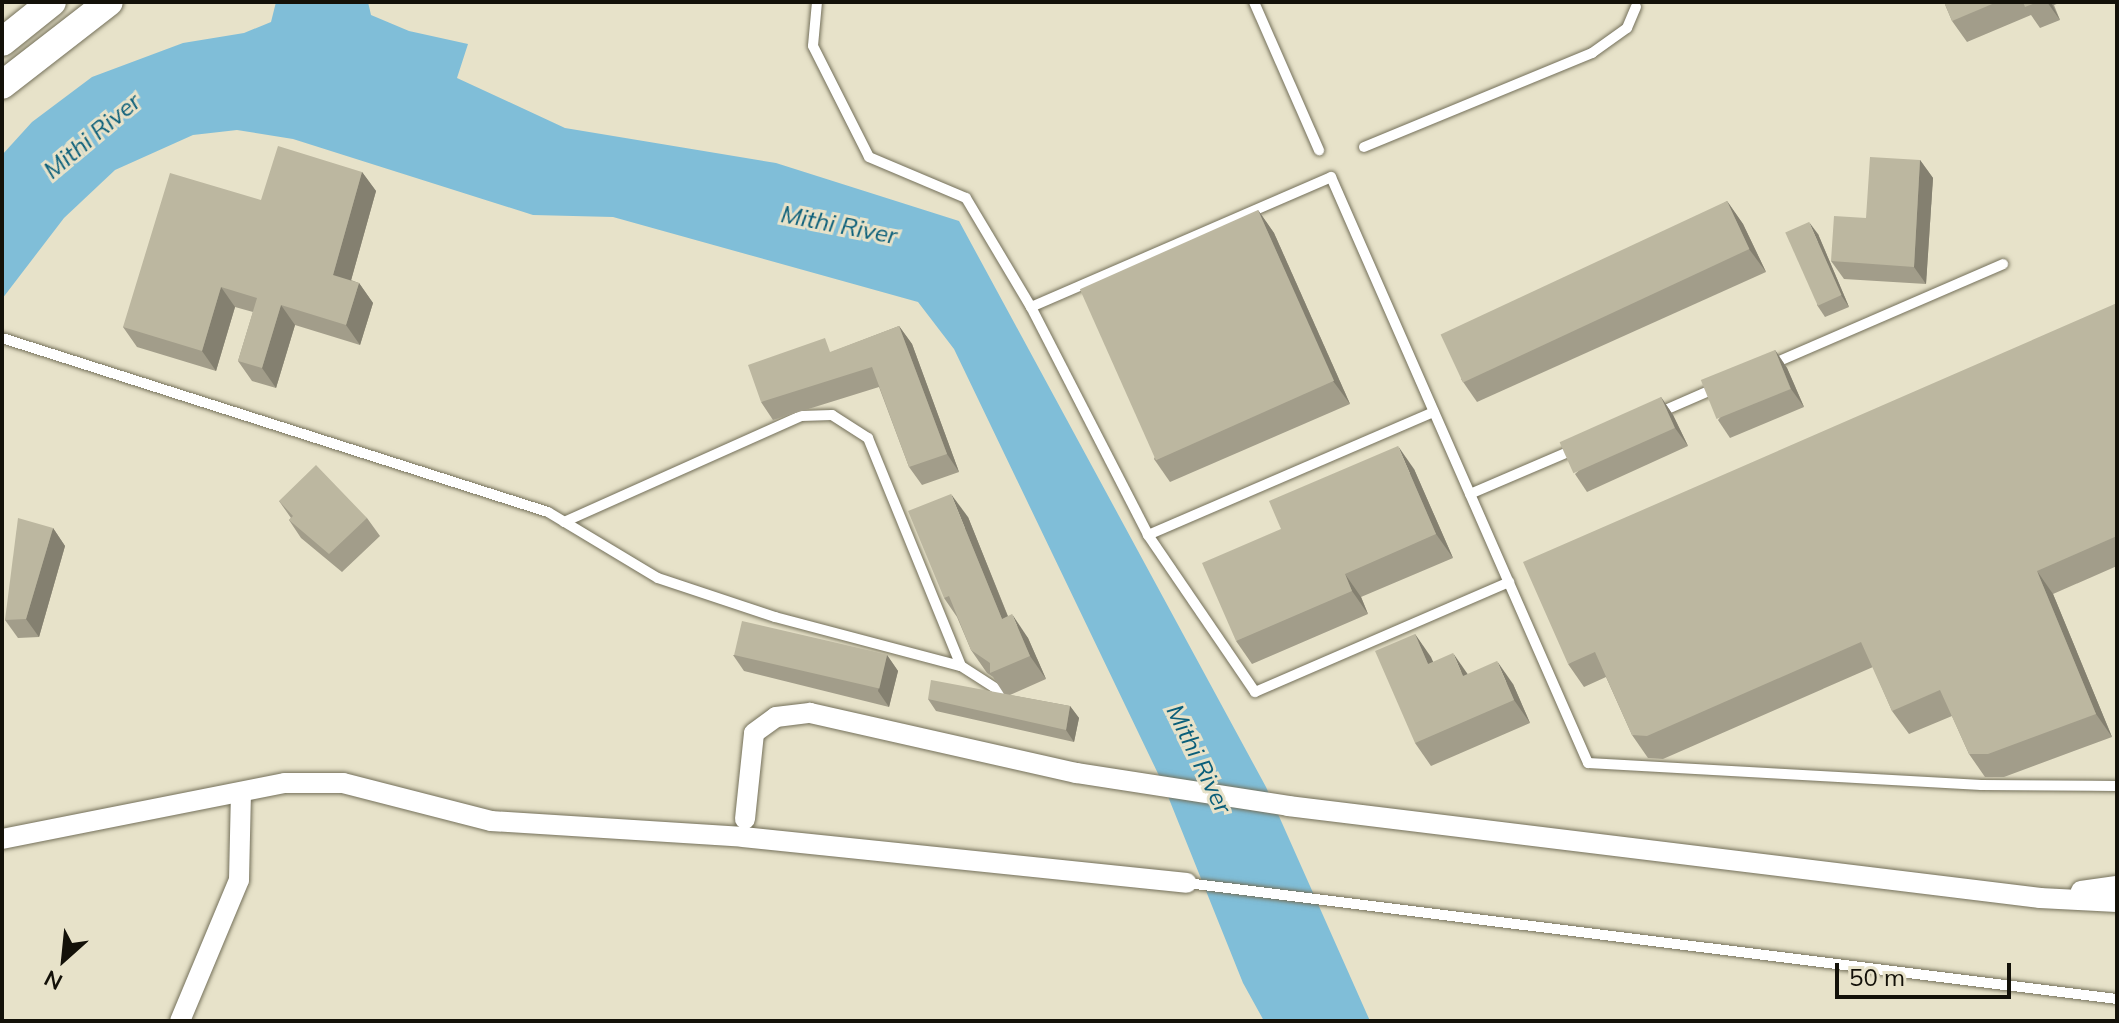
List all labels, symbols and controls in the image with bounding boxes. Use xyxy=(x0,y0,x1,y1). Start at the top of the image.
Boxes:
water label: Mithi River xyxy=(38,87,146,185)
water label: Mithi River xyxy=(779,200,899,250)
water label: Mithi River xyxy=(1160,700,1238,818)
north arrow xyxy=(24,919,104,999)
scale bar xyxy=(1839,947,2015,997)
text: 50 m xyxy=(1849,962,1905,992)
text: N xyxy=(39,964,67,997)

